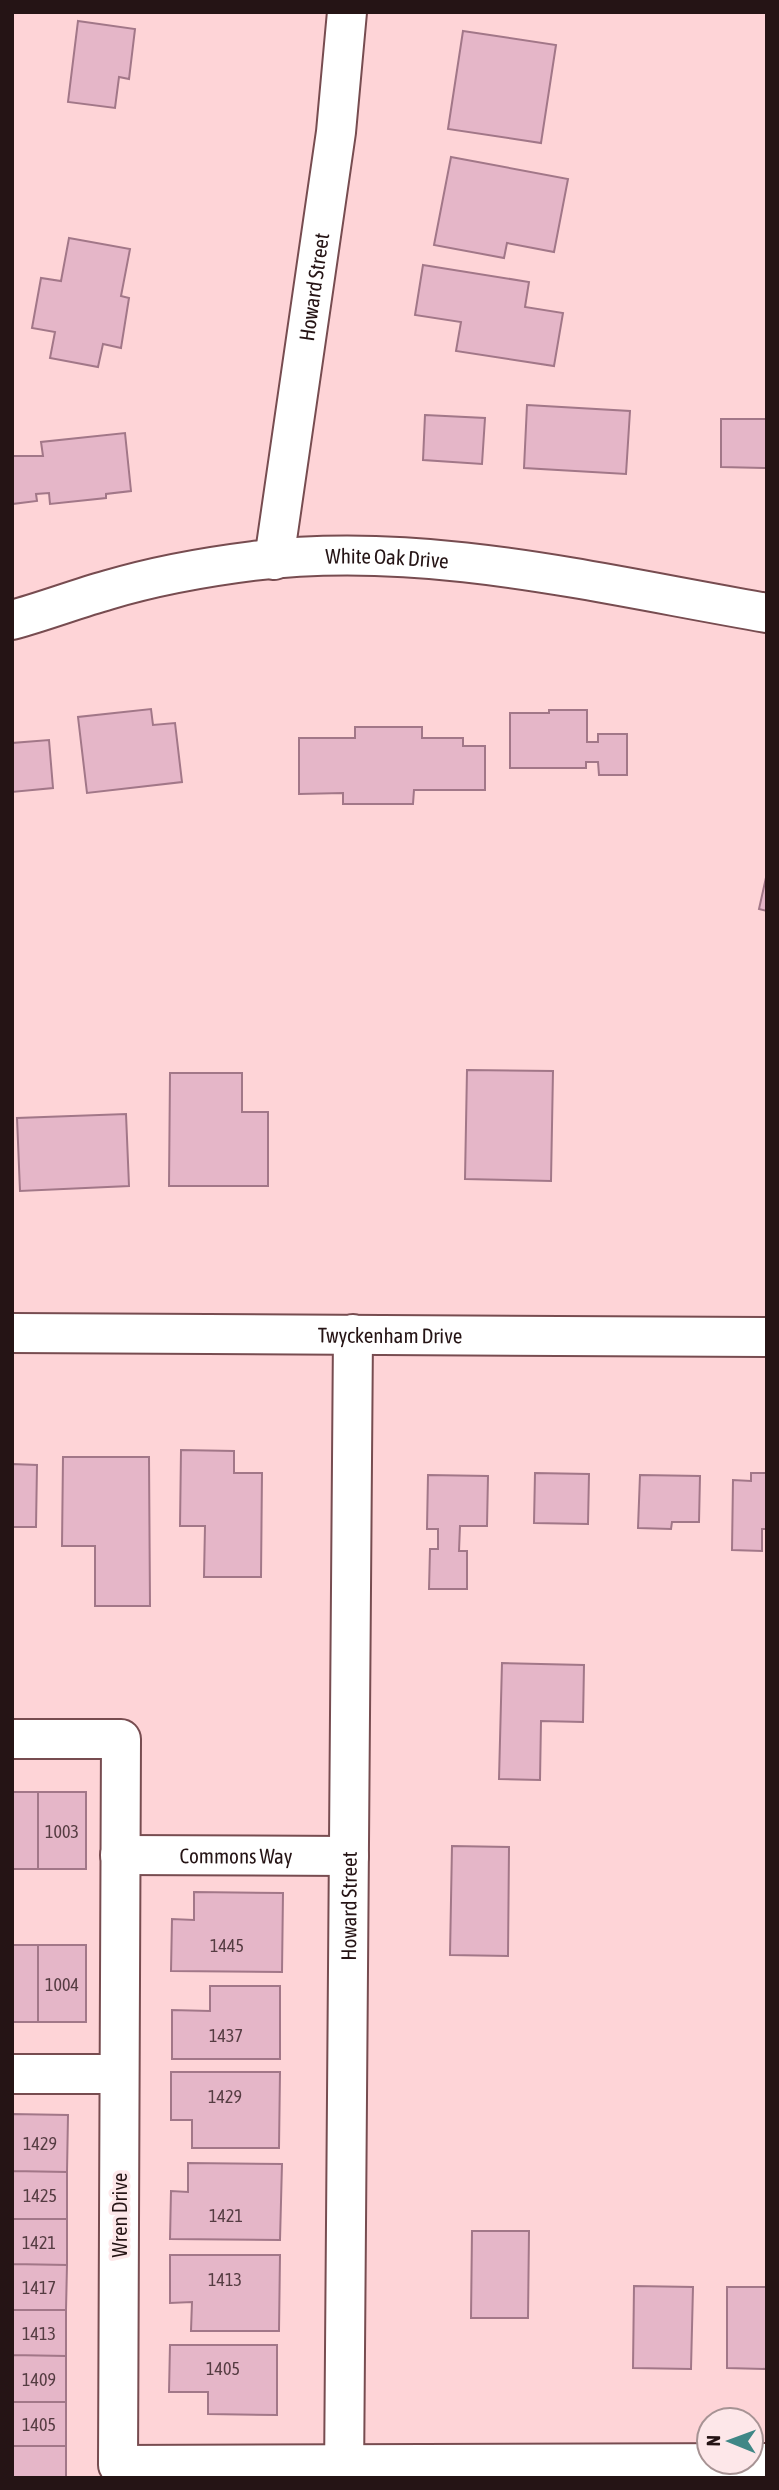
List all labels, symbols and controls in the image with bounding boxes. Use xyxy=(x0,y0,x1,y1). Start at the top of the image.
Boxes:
street label: Howard Street xyxy=(294,231,333,343)
street label: White Oak Drive xyxy=(325,543,450,573)
street label: Twyckenham Drive xyxy=(318,1323,462,1347)
house number: 1003 xyxy=(45,1821,79,1842)
street label: Commons Way xyxy=(179,1843,293,1868)
street label: Howard Street xyxy=(336,1851,361,1961)
house number: 1445 xyxy=(210,1935,244,1956)
house number: 1004 xyxy=(45,1974,79,1995)
house number: 1437 xyxy=(209,2025,243,2046)
house number: 1429 xyxy=(208,2086,242,2107)
house number: 1429 xyxy=(23,2133,57,2154)
street label: Wren Drive xyxy=(107,2173,131,2257)
house number: 1425 xyxy=(23,2185,57,2206)
house number: 1421 xyxy=(209,2205,243,2226)
house number: 1421 xyxy=(22,2232,56,2253)
house number: 1413 xyxy=(208,2269,242,2290)
house number: 1417 xyxy=(22,2277,56,2298)
house number: 1413 xyxy=(22,2323,56,2344)
house number: 1405 xyxy=(206,2358,240,2379)
house number: 1409 xyxy=(22,2369,56,2390)
north arrow xyxy=(695,2406,765,2476)
house number: 1405 xyxy=(22,2414,56,2435)
text: N xyxy=(702,2435,724,2447)

